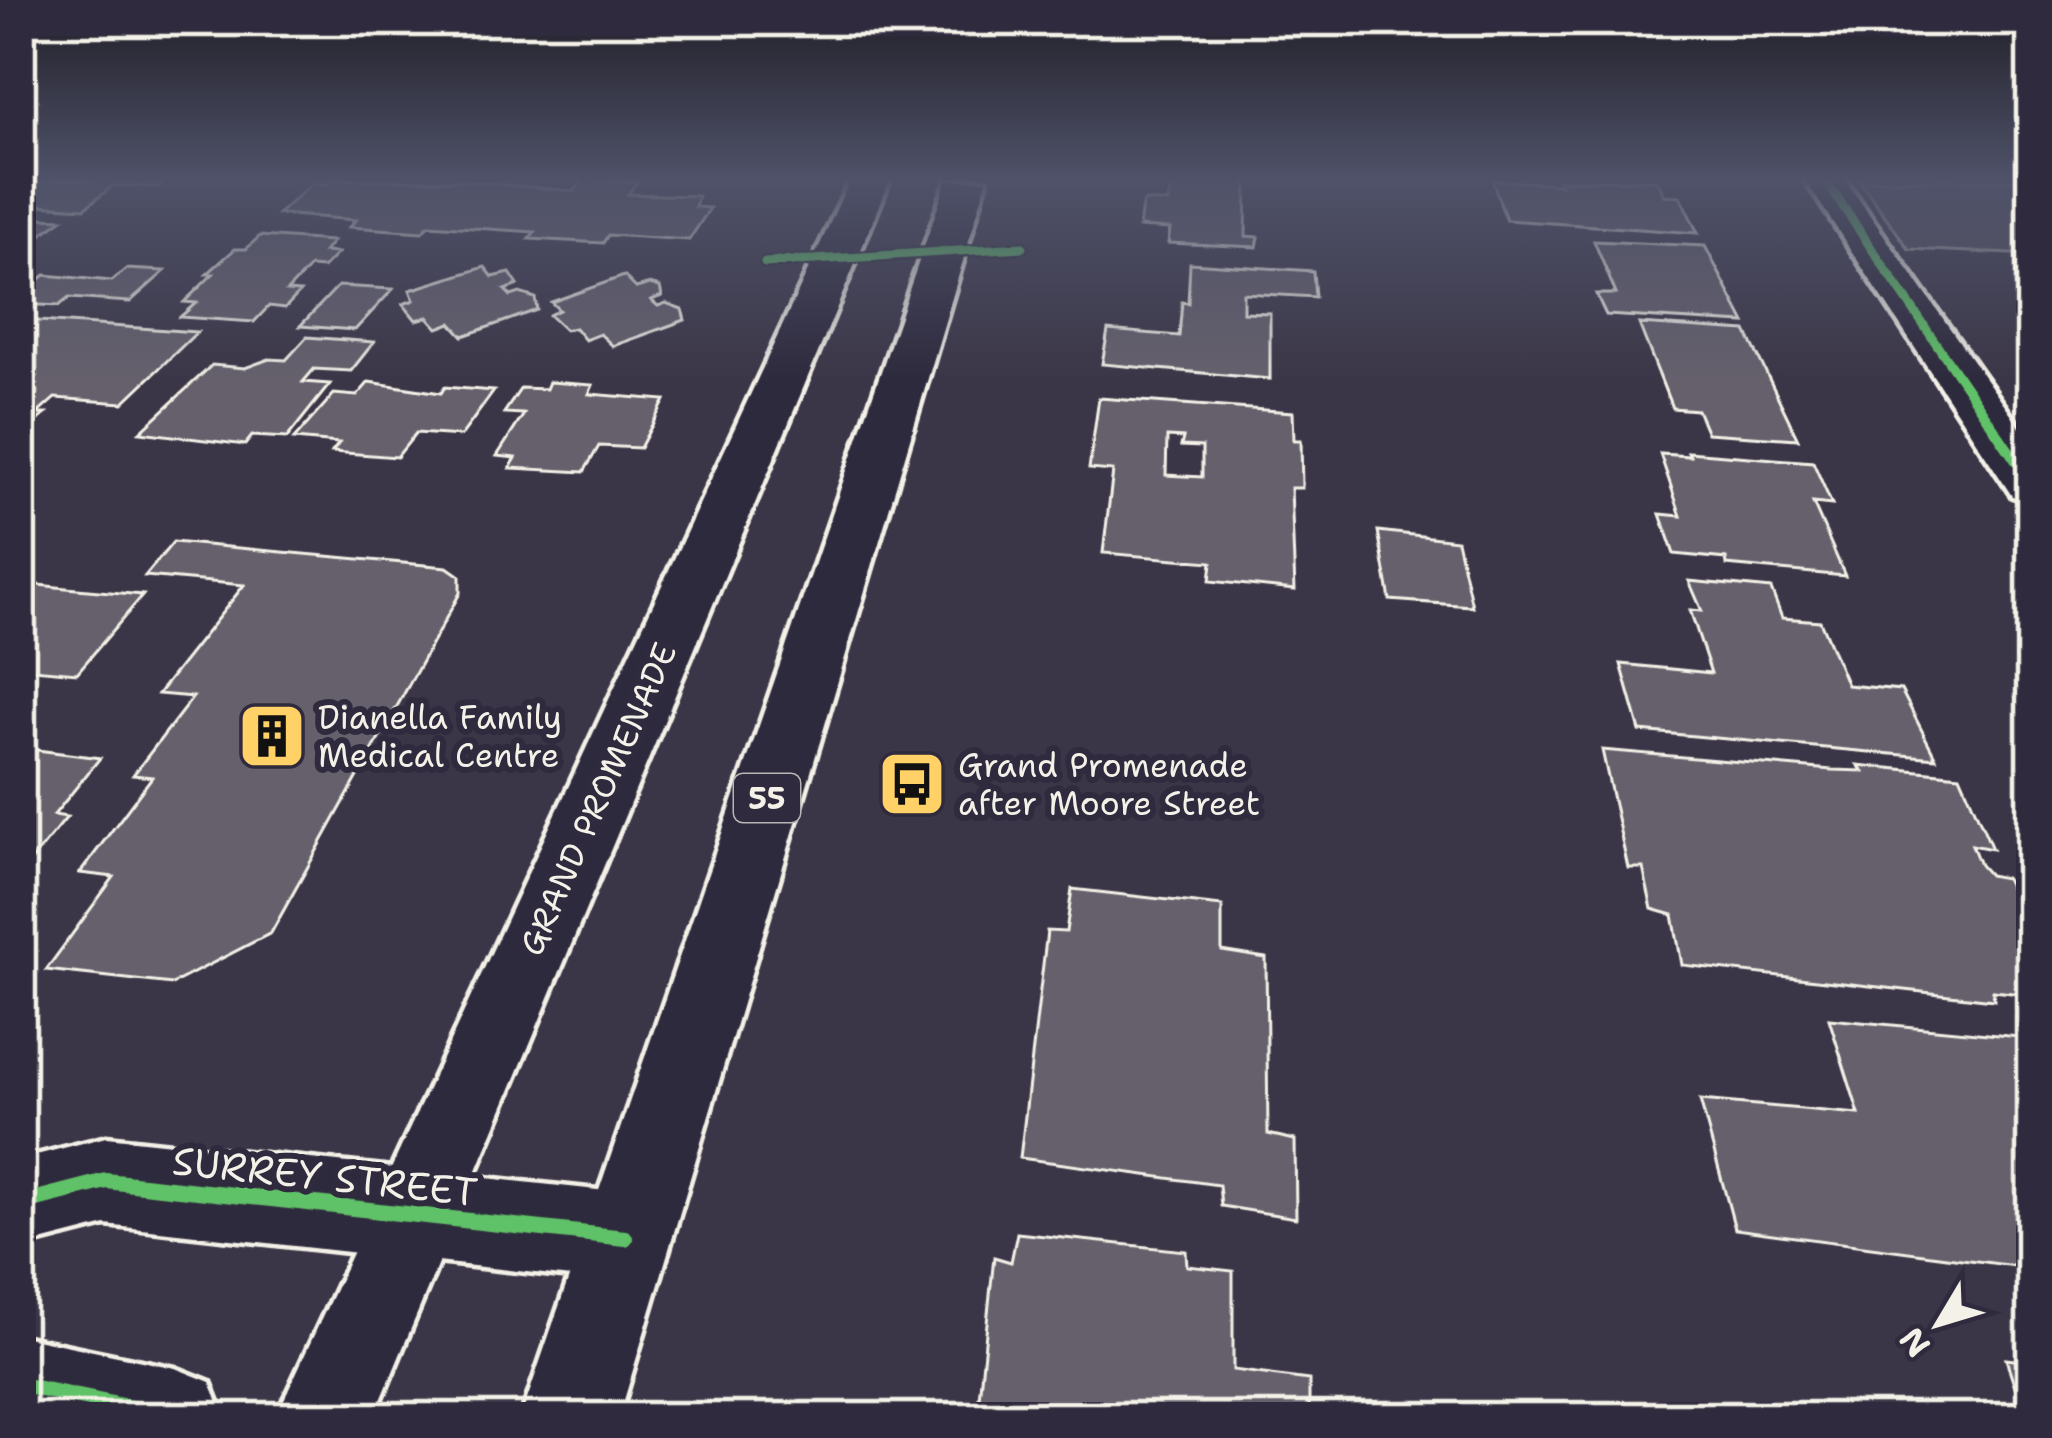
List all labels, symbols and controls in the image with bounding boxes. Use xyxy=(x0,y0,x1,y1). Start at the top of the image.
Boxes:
street label: GRAND PROMENADE xyxy=(509,636,687,962)
place label: Dianella Family Medical Centre xyxy=(318,695,562,778)
building icon: Dianella Family Medical Centre xyxy=(237,701,307,771)
place label: Grand Promenade after Moore Street xyxy=(958,743,1260,826)
bus stop icon: Grand Promenade after Moore Street xyxy=(877,749,947,819)
road number: 55 xyxy=(734,774,800,822)
street label: SURREY STREET xyxy=(170,1134,480,1218)
north arrow xyxy=(1878,1264,1998,1384)
text: N xyxy=(1889,1318,1941,1366)

